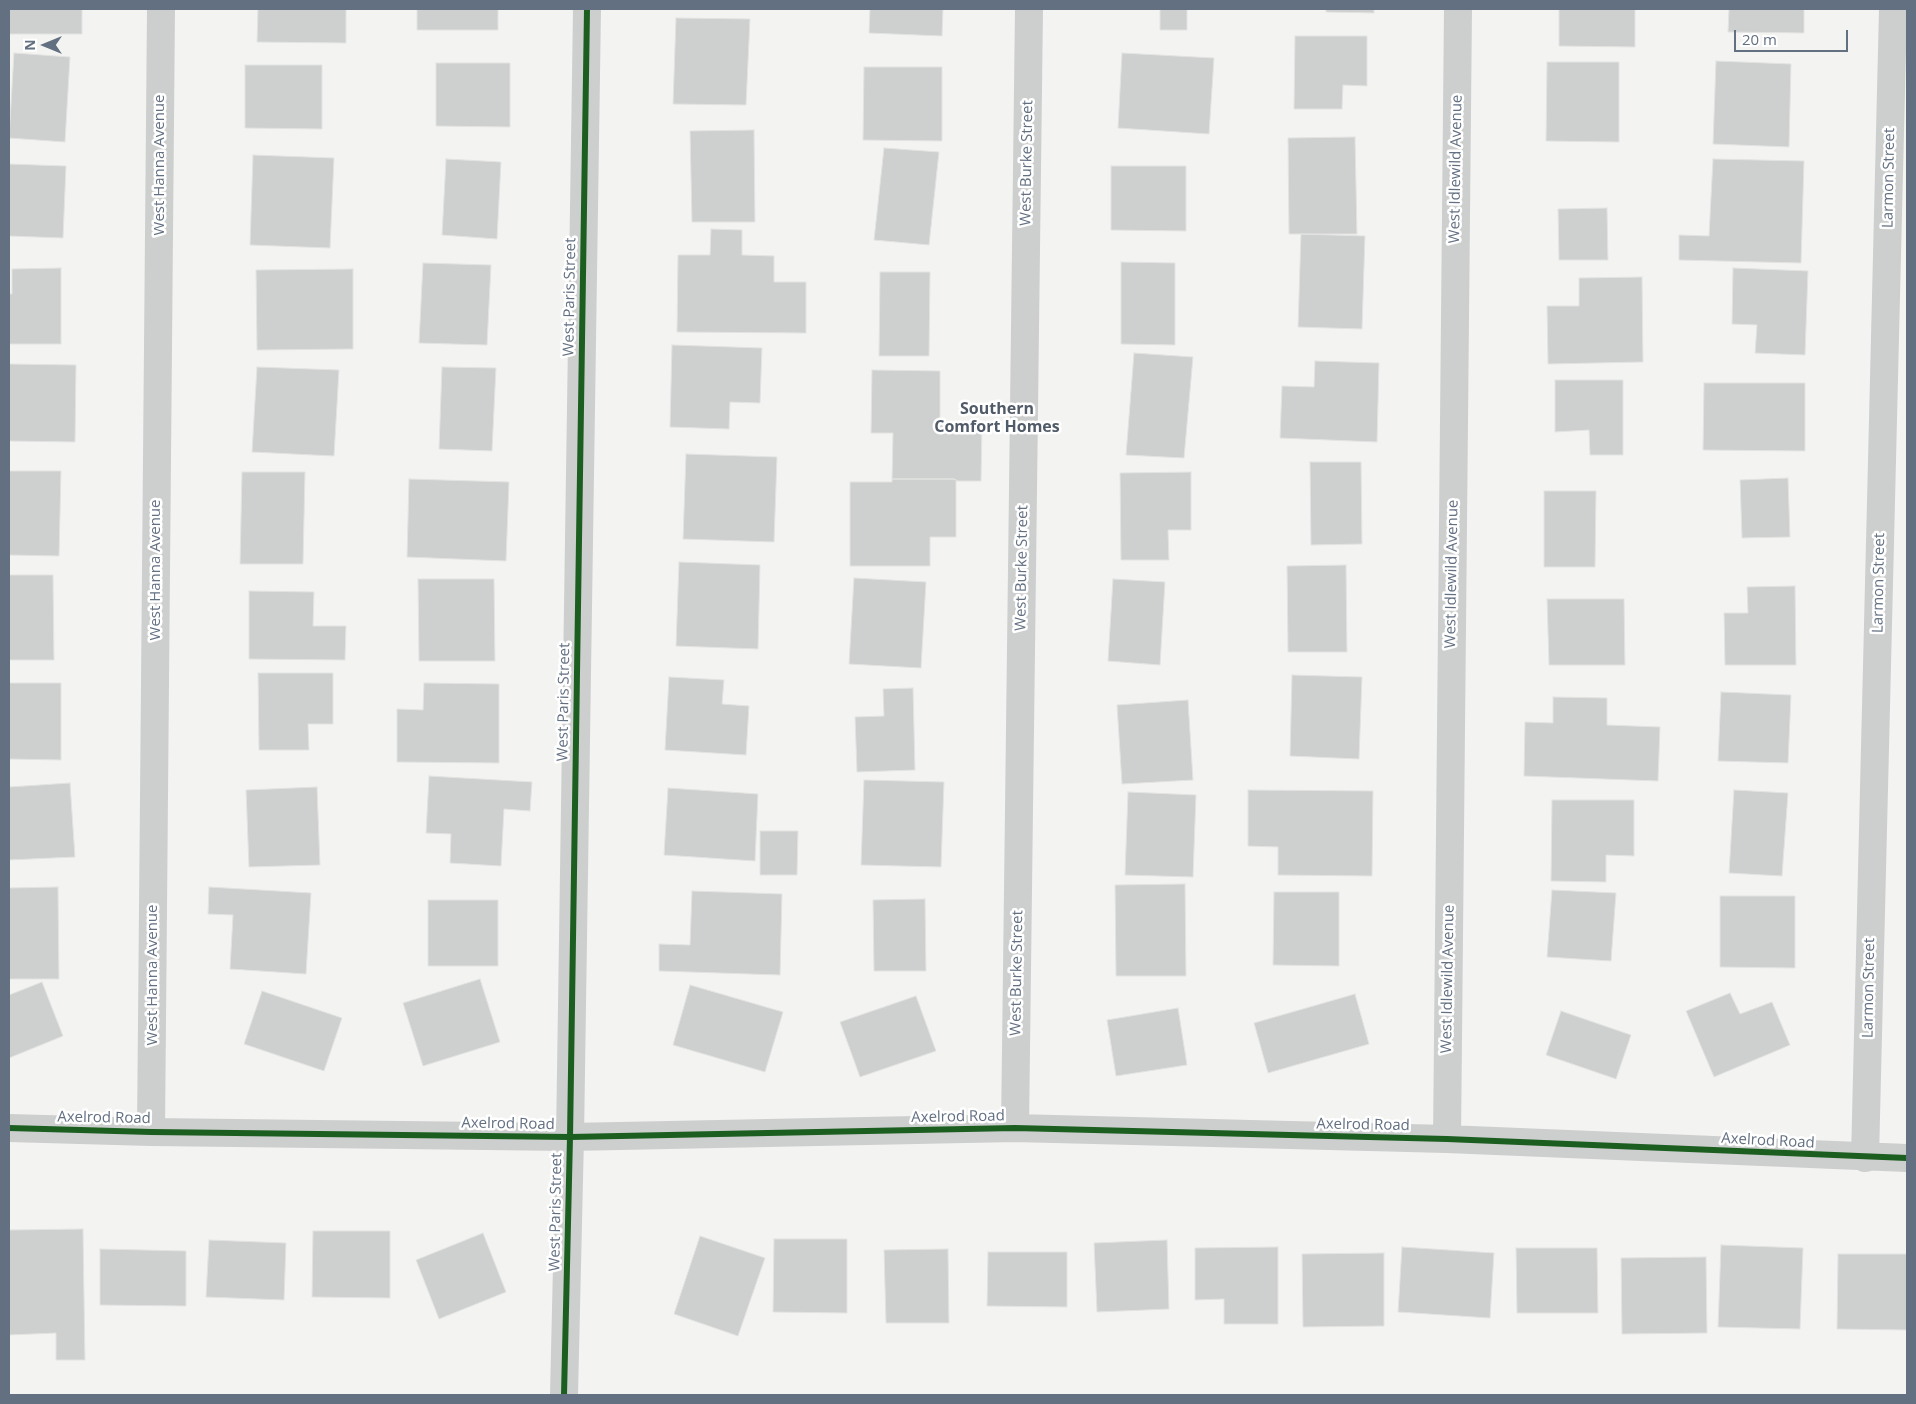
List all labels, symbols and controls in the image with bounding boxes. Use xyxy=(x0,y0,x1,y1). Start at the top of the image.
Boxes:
north arrow xyxy=(20,20,70,70)
scale bar xyxy=(1736,20,1850,52)
text: 20 m xyxy=(1742,29,1777,49)
text: N xyxy=(20,39,39,51)
street label: West Idlewild Avenue xyxy=(1446,94,1466,244)
street label: West Hanna Avenue xyxy=(151,95,169,235)
street label: West Burke Street xyxy=(1017,100,1037,226)
street label: Larmon Street xyxy=(1879,128,1899,228)
street label: West Paris Street xyxy=(560,237,580,357)
district label: Southern Comfort Homes xyxy=(934,399,1060,437)
street label: West Idlewild Avenue xyxy=(1442,499,1462,649)
street label: West Hanna Avenue xyxy=(147,500,165,640)
street label: West Burke Street xyxy=(1012,505,1032,631)
street label: Larmon Street xyxy=(1869,533,1889,633)
street label: West Paris Street xyxy=(554,642,574,762)
street label: West Idlewild Avenue xyxy=(1438,904,1458,1054)
street label: West Hanna Avenue xyxy=(144,905,162,1045)
street label: West Burke Street xyxy=(1007,910,1027,1036)
street label: Larmon Street xyxy=(1859,938,1879,1038)
street label: Axelrod Road xyxy=(911,1107,1005,1127)
street label: Axelrod Road xyxy=(57,1108,151,1128)
street label: Axelrod Road xyxy=(461,1114,555,1134)
street label: Axelrod Road xyxy=(1316,1115,1410,1135)
street label: Axelrod Road xyxy=(1721,1130,1815,1152)
street label: West Paris Street xyxy=(546,1152,566,1272)

